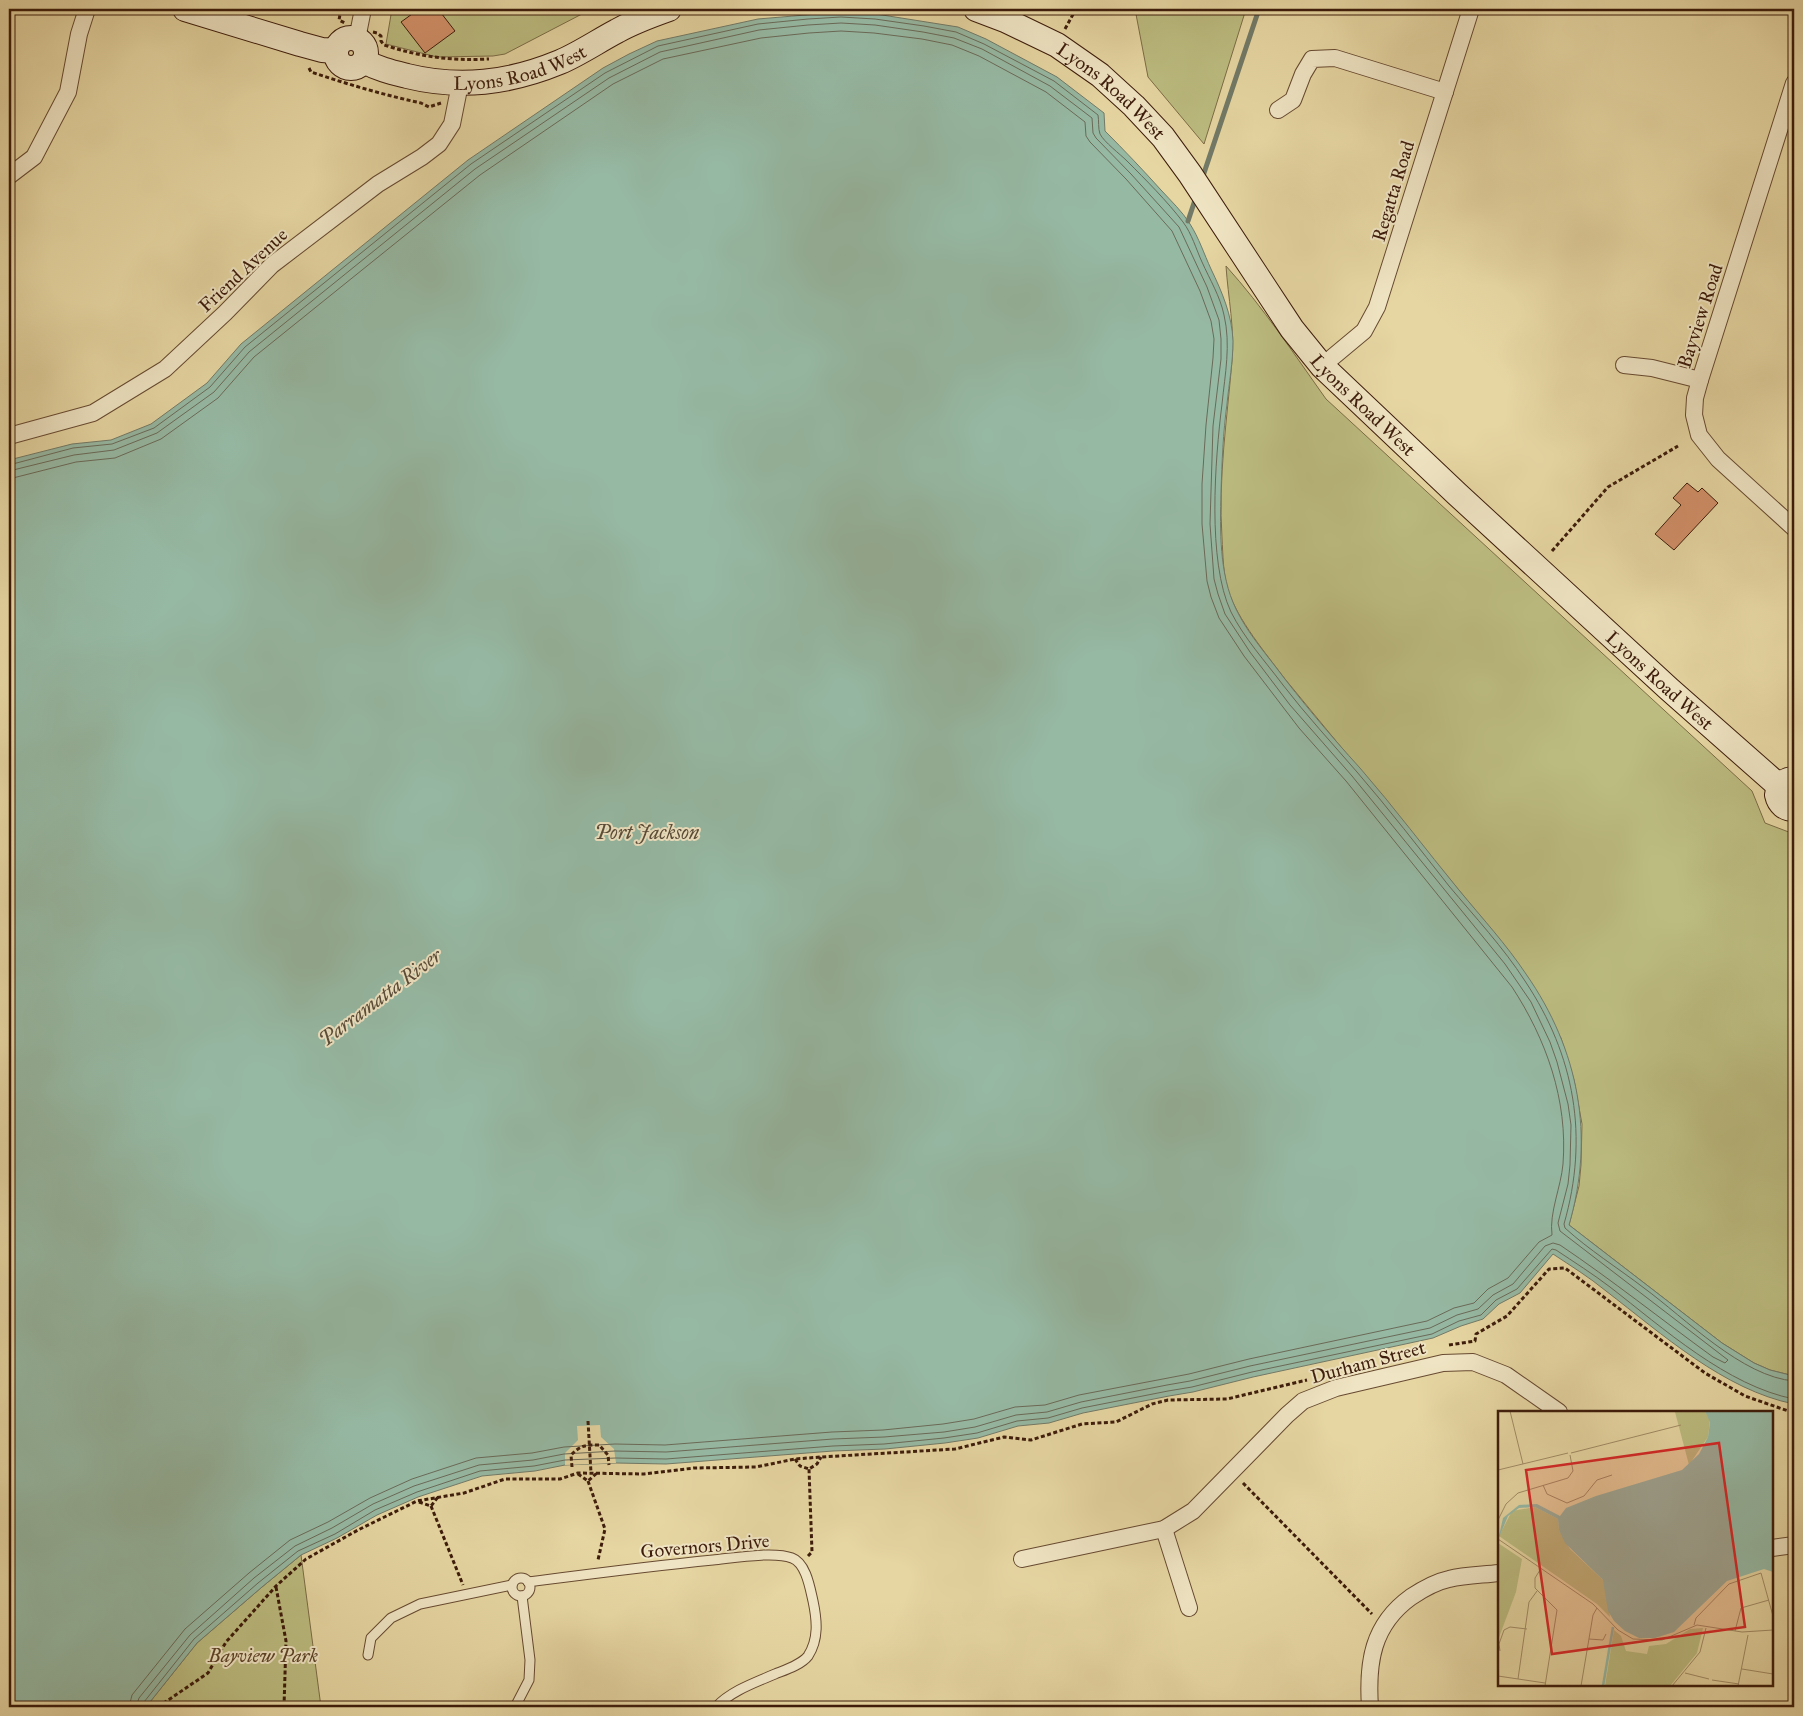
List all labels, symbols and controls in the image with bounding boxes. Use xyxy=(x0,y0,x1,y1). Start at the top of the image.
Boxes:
street label: Lyons Road West xyxy=(1053,37,1171,144)
street label: Lyons Road West xyxy=(453,39,590,94)
street label: Regatta Road xyxy=(1367,137,1420,244)
street label: Friend Avenue xyxy=(194,223,292,317)
street label: Bayview Road xyxy=(1672,260,1728,371)
street label: Lyons Road West xyxy=(1305,349,1421,461)
street label: Lyons Road West xyxy=(1601,626,1719,735)
water label: Port Jackson xyxy=(595,820,700,844)
water label: Parramatta River xyxy=(314,942,447,1051)
street label: Durham Street xyxy=(1308,1336,1428,1388)
inset map xyxy=(1498,1411,1773,1686)
street label: Governors Drive xyxy=(640,1529,771,1563)
park label: Bayview Park xyxy=(207,1644,318,1667)

